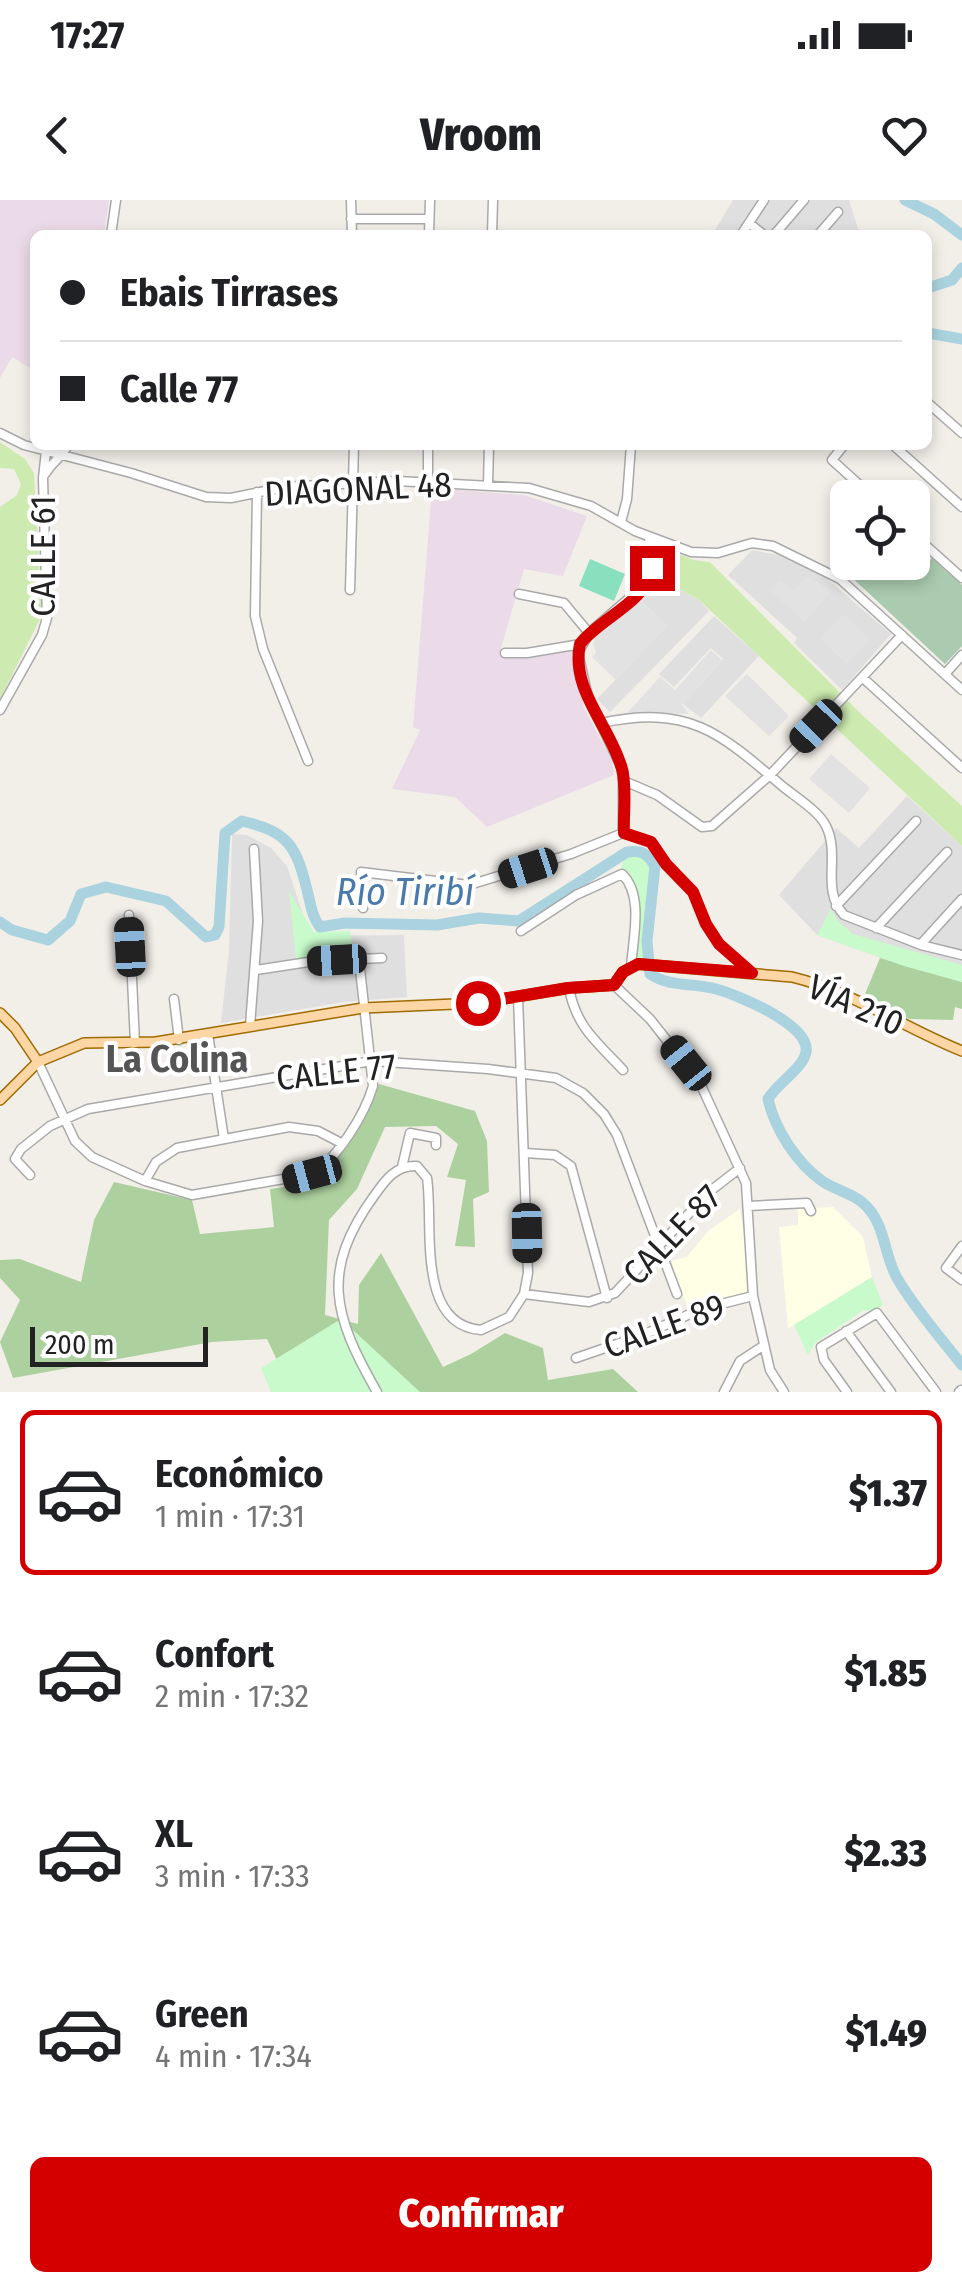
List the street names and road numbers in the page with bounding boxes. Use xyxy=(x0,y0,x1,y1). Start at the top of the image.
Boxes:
street label: DIAGONAL 48 xyxy=(263,463,453,515)
street label: CALLE 61 xyxy=(22,495,64,617)
street label: VÍA 210 xyxy=(802,965,910,1045)
street label: CALLE 77 xyxy=(274,1045,398,1099)
street label: CALLE 87 xyxy=(614,1176,730,1294)
street label: CALLE 89 xyxy=(598,1285,730,1367)

